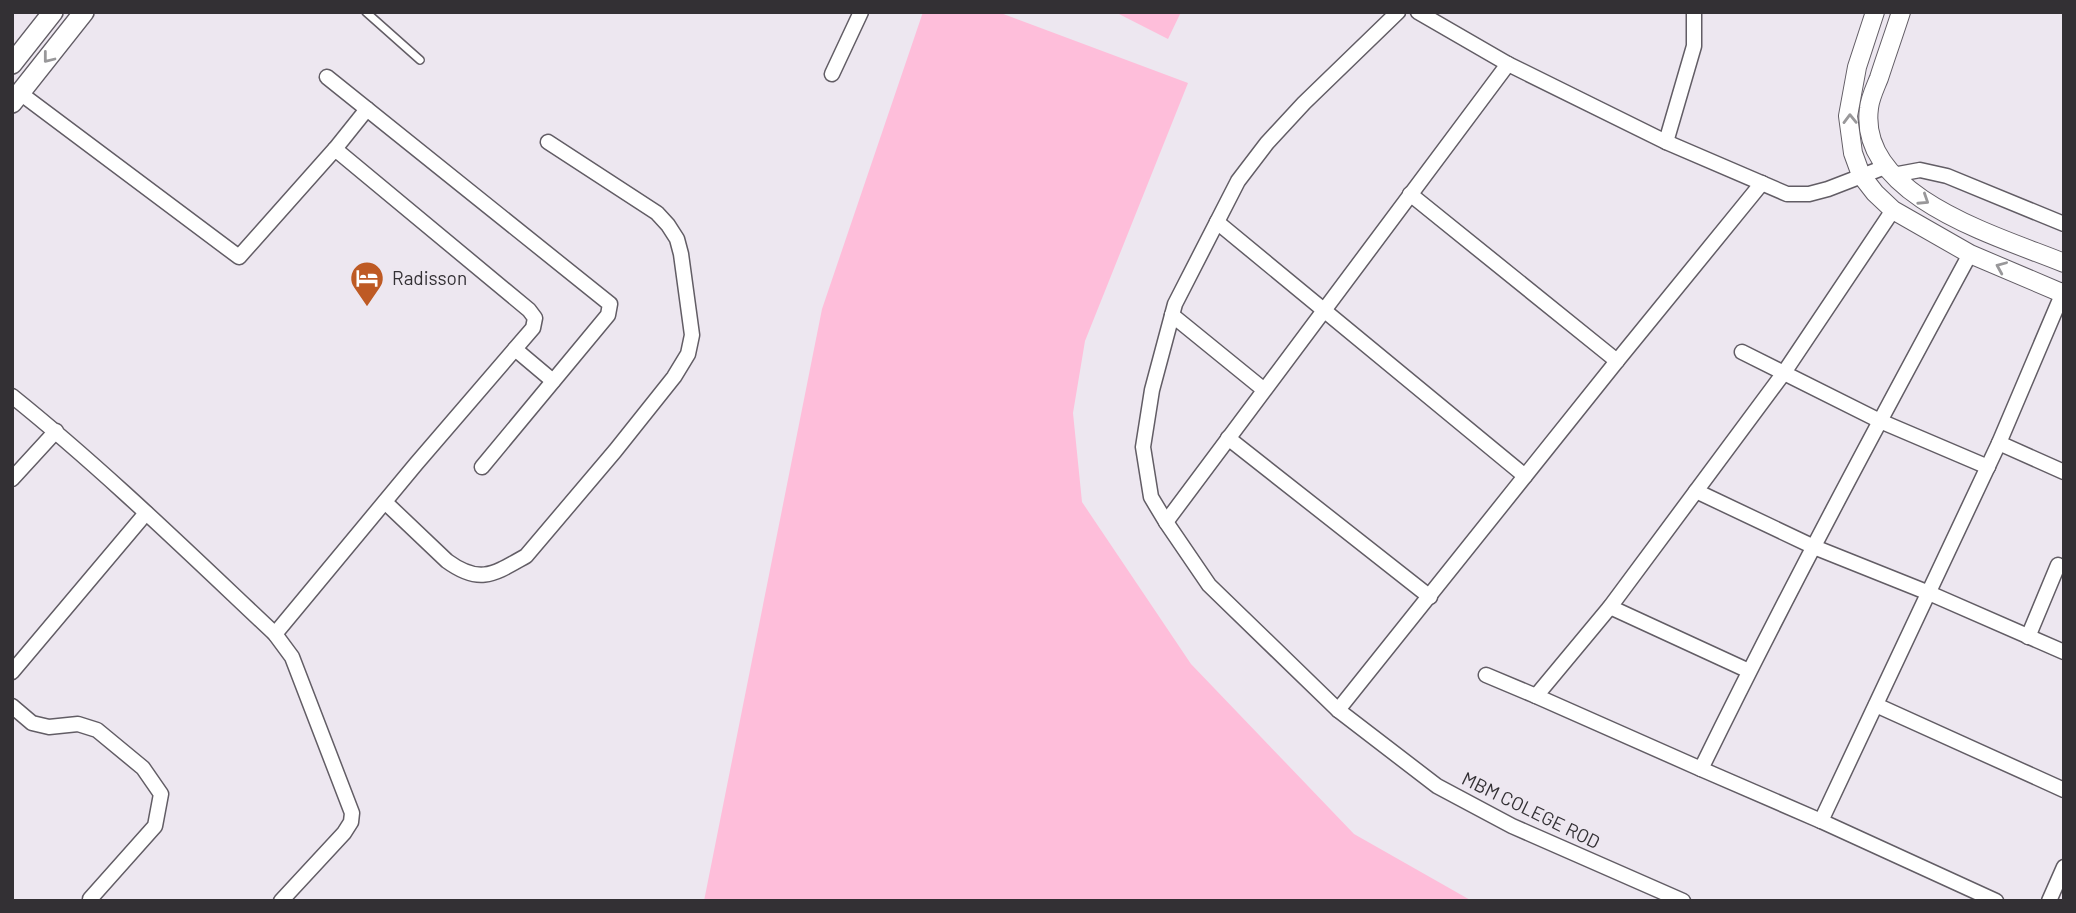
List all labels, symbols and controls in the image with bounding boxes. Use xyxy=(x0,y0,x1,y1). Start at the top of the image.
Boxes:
one-way arrow xyxy=(44,49,56,62)
one-way arrow xyxy=(1842,113,1858,124)
one-way arrow xyxy=(1917,192,1930,205)
hotel icon: Radisson xyxy=(348,259,386,308)
one-way arrow xyxy=(1996,261,2008,275)
place label: Radisson xyxy=(392,266,467,289)
street label: MBM COLEGE ROD xyxy=(1458,766,1604,853)

